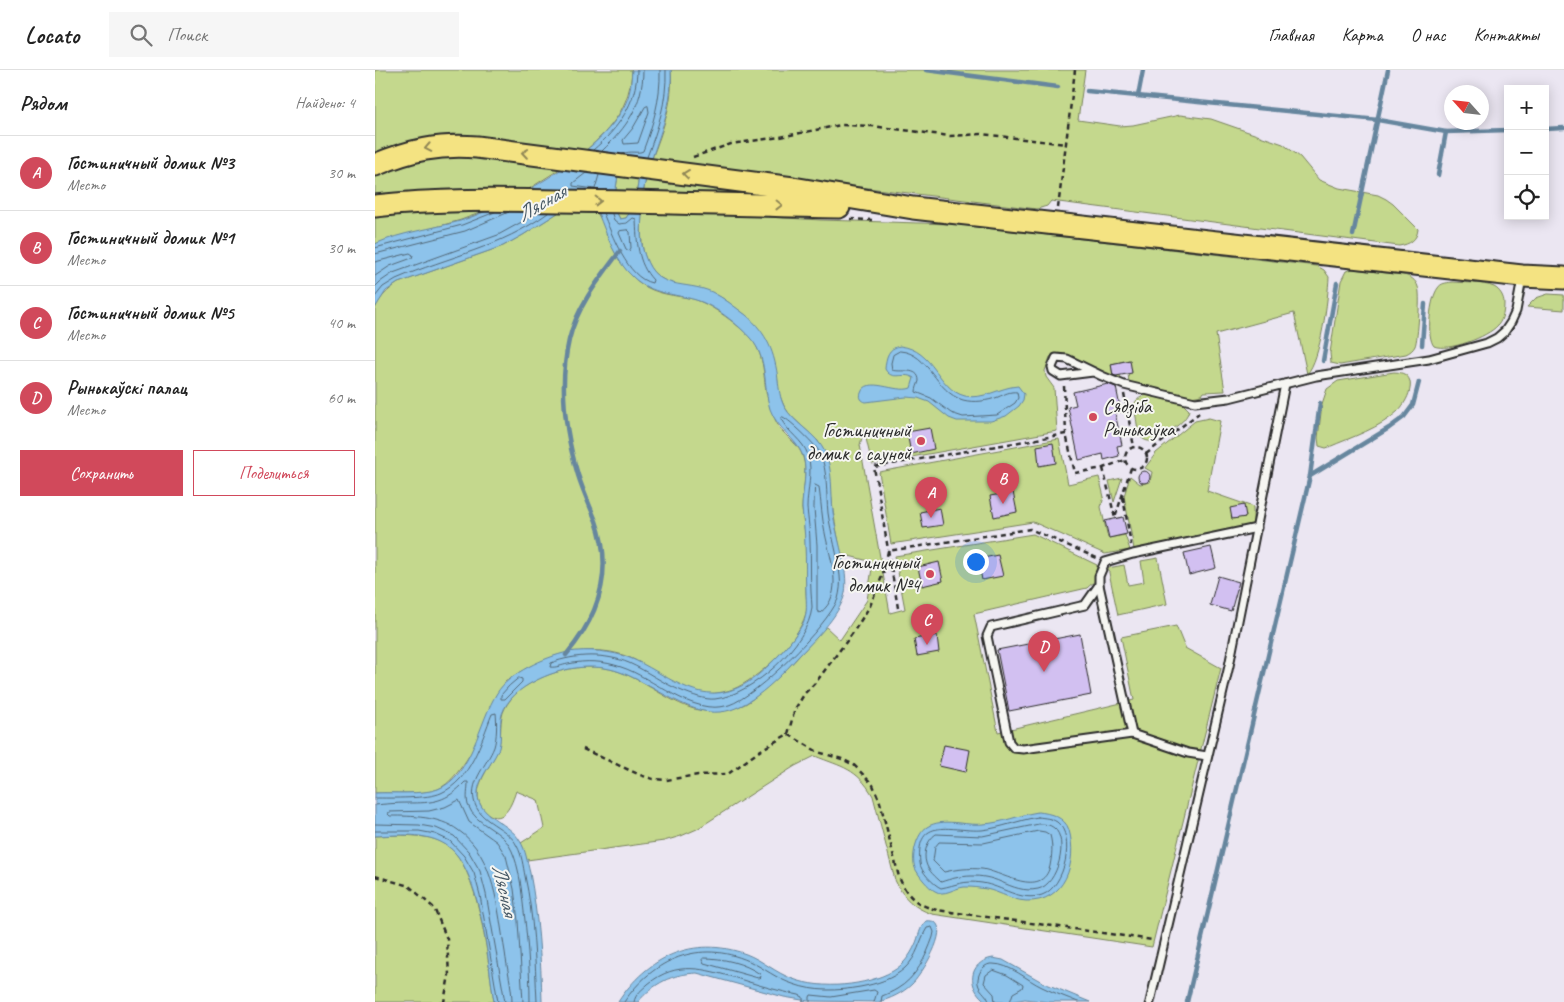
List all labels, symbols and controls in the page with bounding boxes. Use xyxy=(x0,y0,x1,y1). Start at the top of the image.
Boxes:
search box xyxy=(109,12,459,57)
text: Locato xyxy=(25,20,79,50)
icon: search xyxy=(127,21,155,49)
text: Поиск xyxy=(167,23,207,47)
text: Главная xyxy=(1269,24,1314,46)
text: Карта xyxy=(1342,24,1383,46)
text: О нас xyxy=(1411,24,1446,46)
text: Контакты xyxy=(1474,24,1539,46)
north arrow xyxy=(1444,85,1489,130)
map controls xyxy=(1504,85,1549,220)
button: + xyxy=(1504,85,1549,130)
text: Рядом xyxy=(20,90,67,116)
text: Найдено: 4 xyxy=(295,93,355,113)
button: − xyxy=(1504,130,1549,175)
one-way arrow xyxy=(424,143,433,153)
one-way arrow xyxy=(521,148,529,159)
text: Гостиничный домик №3 xyxy=(67,151,234,175)
text: A xyxy=(32,163,40,183)
text: 30 m xyxy=(328,163,355,183)
one-way arrow xyxy=(682,169,690,180)
text: Место xyxy=(67,175,105,195)
button: locate xyxy=(1504,175,1549,220)
water label: Лясная xyxy=(512,177,573,227)
one-way arrow xyxy=(594,196,602,206)
one-way arrow xyxy=(775,200,783,211)
text: Гостиничный домик №1 xyxy=(67,226,234,250)
text: B xyxy=(32,238,40,258)
text: 30 m xyxy=(328,238,355,258)
text: Место xyxy=(67,250,105,270)
text: Гостиничный домик №5 xyxy=(67,301,234,325)
text: C xyxy=(32,313,40,333)
text: 40 m xyxy=(328,313,355,333)
text: Место xyxy=(67,325,105,345)
text: Рынькаўскi палац xyxy=(67,376,187,400)
text: D xyxy=(31,388,41,408)
text: 60 m xyxy=(328,388,355,408)
place label: Сядзіба Рынькаўка xyxy=(1103,394,1176,442)
text: Место xyxy=(67,400,105,420)
marker: Сядзіба Рынькаўка xyxy=(1087,411,1099,423)
place label: Гостиничный домик с сауной xyxy=(807,418,913,466)
marker: Гостиничный домик с сауной xyxy=(915,435,927,447)
button: Сохранить xyxy=(20,450,183,496)
button: Поделиться xyxy=(193,450,355,496)
pin: B xyxy=(987,463,1019,504)
pin: A xyxy=(915,477,947,518)
your location xyxy=(963,549,989,575)
place label: Гостиничный домик №4 xyxy=(832,550,922,598)
marker: Гостиничный домик №4 xyxy=(924,568,936,580)
pin: C xyxy=(911,604,943,645)
pin: D xyxy=(1028,631,1060,672)
water label: Лясная xyxy=(487,862,524,922)

